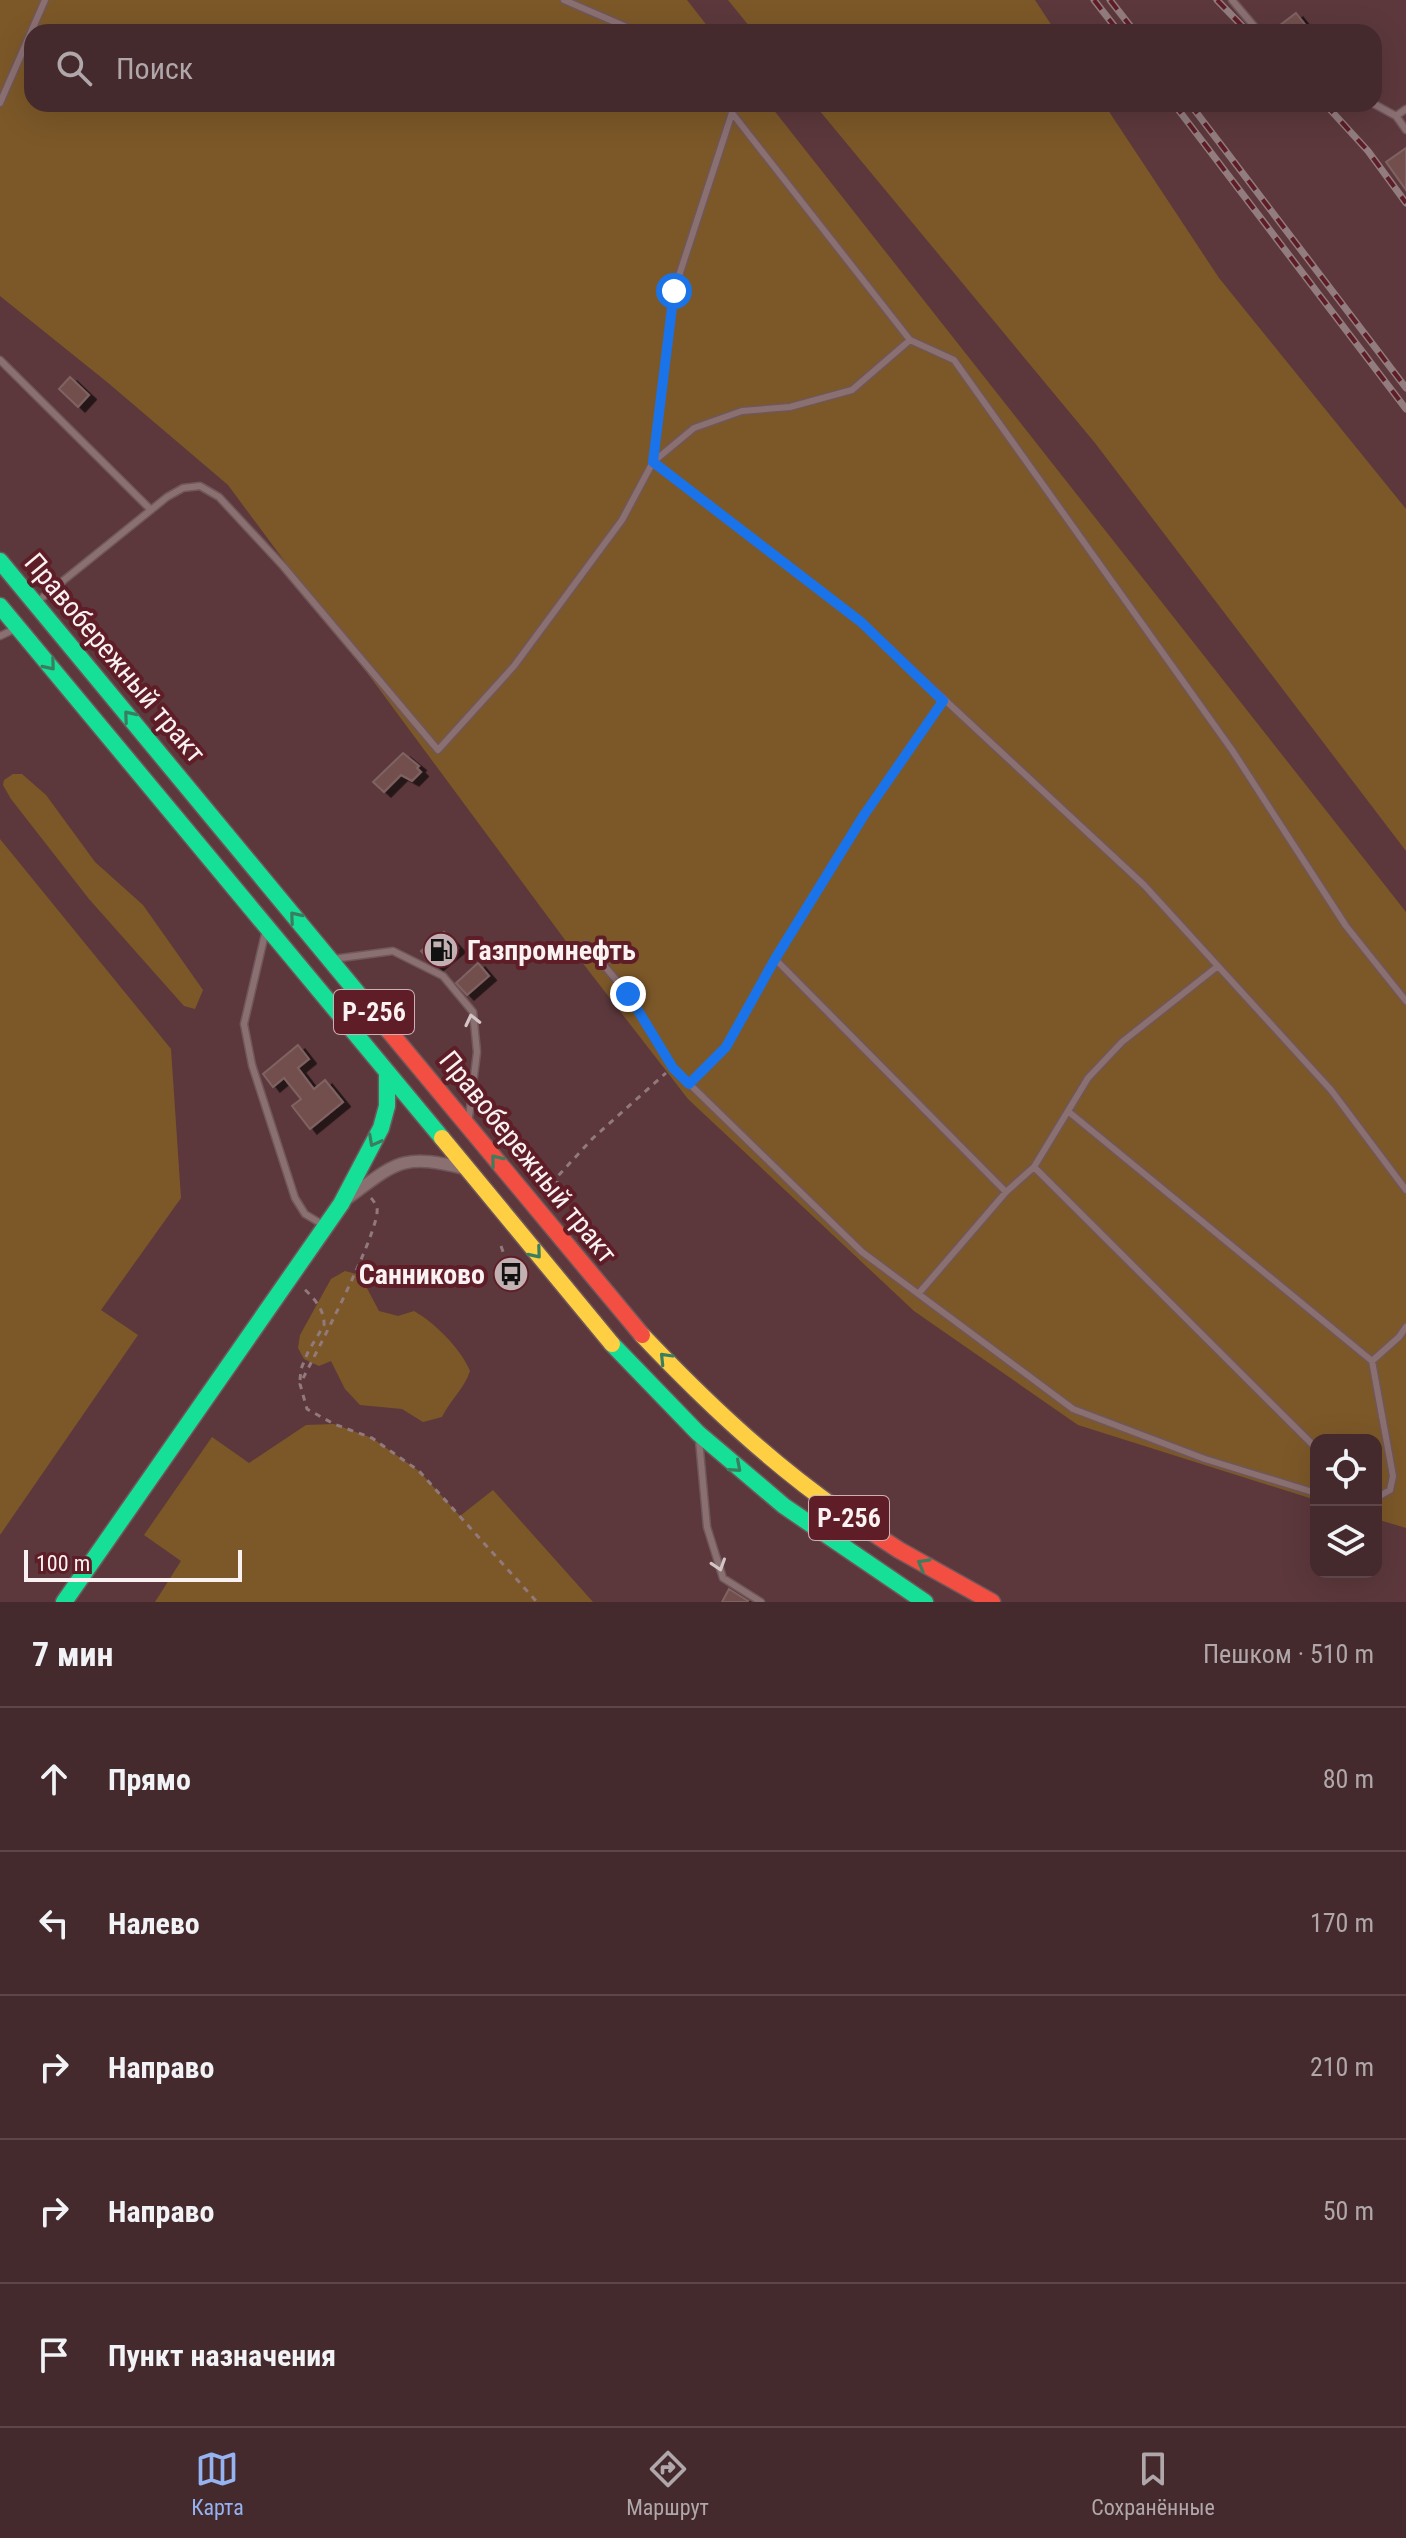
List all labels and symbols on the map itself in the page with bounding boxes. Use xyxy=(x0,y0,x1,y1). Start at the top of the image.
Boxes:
route start xyxy=(656,273,692,309)
street label: Правобережный тракт xyxy=(18,547,212,770)
one-way arrow xyxy=(40,656,55,670)
one-way arrow xyxy=(124,711,139,725)
one-way arrow xyxy=(290,911,305,926)
fuel station icon: Газпромнефть xyxy=(422,931,460,969)
place label: Газпромнефть xyxy=(467,934,636,967)
route end xyxy=(610,976,646,1012)
road number: Р-256 xyxy=(334,990,414,1034)
one-way arrow xyxy=(464,1014,481,1027)
street label: Правобережный тракт xyxy=(432,1044,624,1270)
one-way arrow xyxy=(368,1133,383,1147)
one-way arrow xyxy=(492,1154,506,1169)
one-way arrow xyxy=(526,1244,541,1258)
bus stop icon: Санниково xyxy=(492,1255,530,1293)
place label: Санниково xyxy=(359,1258,485,1291)
one-way arrow xyxy=(659,1353,674,1367)
one-way arrow xyxy=(727,1457,742,1471)
road number: Р-256 xyxy=(809,1496,889,1540)
scale bar xyxy=(24,1546,242,1582)
one-way arrow xyxy=(710,1557,726,1571)
one-way arrow xyxy=(917,1558,932,1574)

